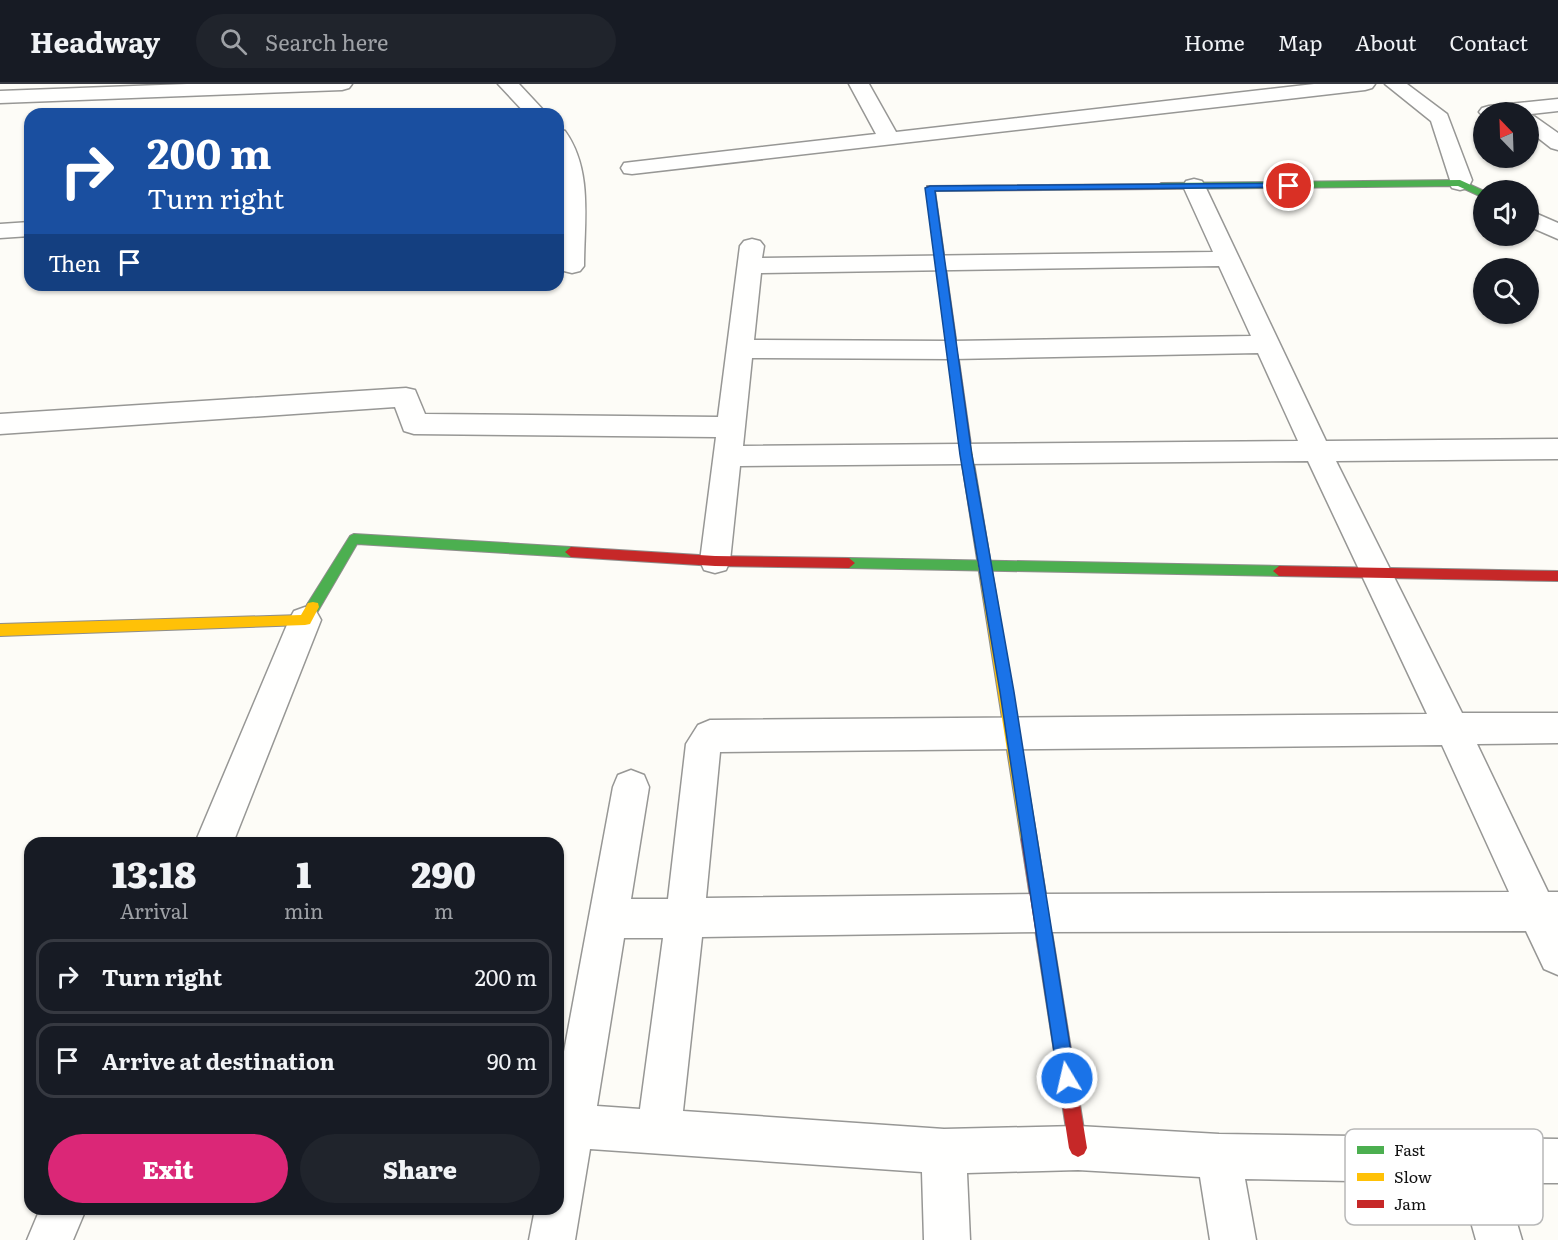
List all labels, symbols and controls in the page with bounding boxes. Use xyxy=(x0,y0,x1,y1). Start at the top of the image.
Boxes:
search box xyxy=(196,14,616,68)
text: Headway xyxy=(30,20,160,62)
icon: search xyxy=(217,25,250,58)
text: Search here xyxy=(265,25,388,58)
text: Home xyxy=(1184,26,1245,57)
text: Map xyxy=(1278,26,1322,57)
text: About xyxy=(1355,26,1417,57)
text: Contact xyxy=(1450,26,1528,57)
north arrow xyxy=(1473,102,1539,168)
map controls xyxy=(1473,102,1539,324)
text: 200 m xyxy=(147,120,272,182)
icon: right xyxy=(48,132,126,210)
pin xyxy=(1263,160,1314,211)
icon: arrive xyxy=(1272,169,1305,202)
text: Turn right xyxy=(147,177,284,217)
button: sound xyxy=(1473,180,1539,246)
text: Then xyxy=(48,246,101,279)
icon: arrive xyxy=(113,246,146,279)
button: search xyxy=(1473,258,1539,324)
text: 13:18 xyxy=(112,846,196,899)
text: 1 xyxy=(296,846,311,899)
text: 290 xyxy=(411,846,476,899)
text: Arrival xyxy=(120,895,188,925)
text: min xyxy=(284,895,323,925)
text: m xyxy=(434,895,453,925)
icon: right xyxy=(51,960,84,993)
text: Turn right xyxy=(102,960,222,993)
text: 200 m xyxy=(475,960,537,993)
icon: arrive xyxy=(51,1044,84,1077)
text: Arrive at destination xyxy=(102,1044,335,1077)
text: 90 m xyxy=(487,1044,537,1077)
position arrow xyxy=(1035,1046,1099,1110)
legend xyxy=(1345,1129,1543,1225)
button: Exit xyxy=(48,1134,288,1203)
button: Share xyxy=(300,1134,540,1203)
text: Fast xyxy=(1394,1137,1426,1161)
text: Slow xyxy=(1394,1164,1432,1188)
text: Jam xyxy=(1394,1191,1427,1215)

